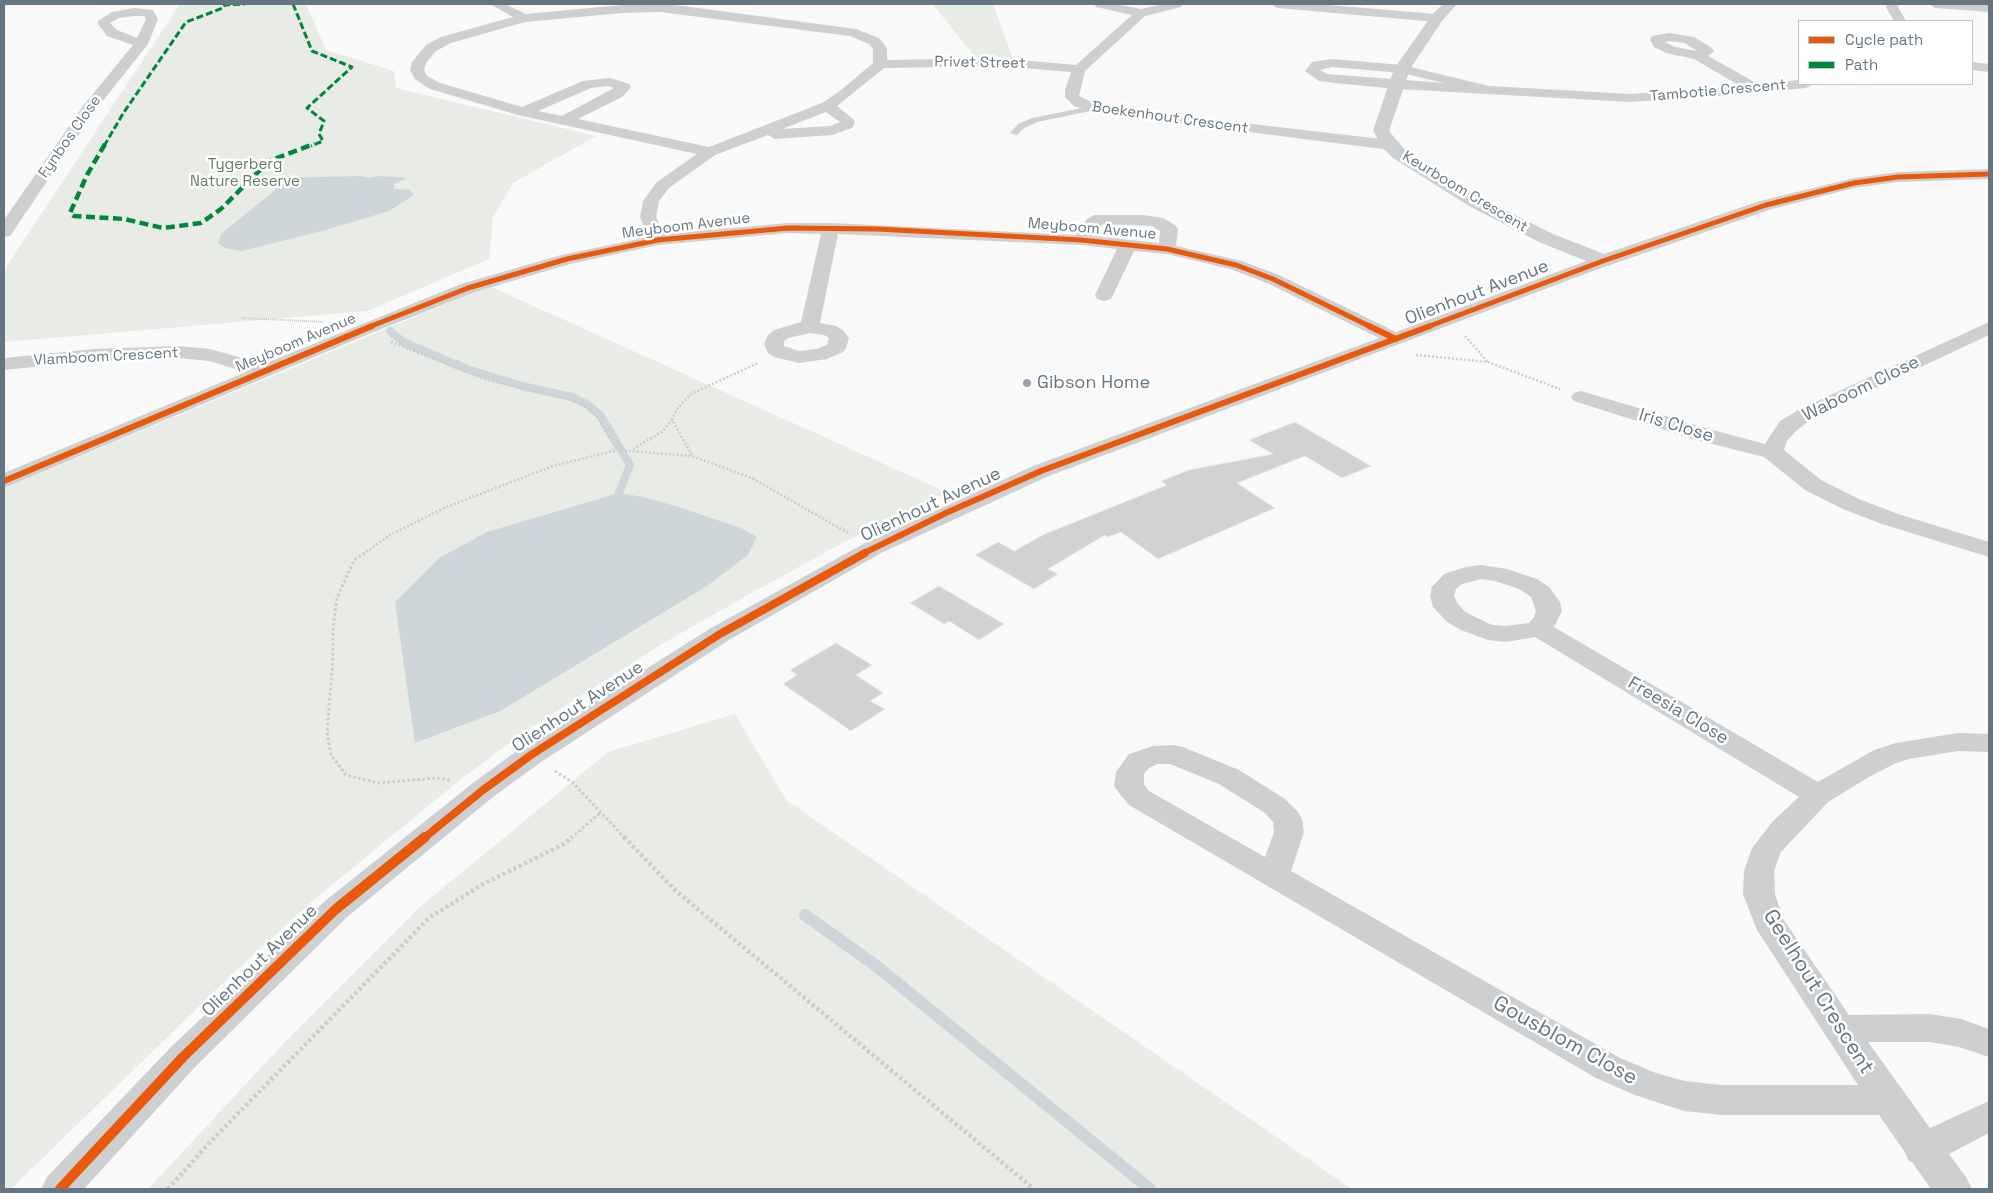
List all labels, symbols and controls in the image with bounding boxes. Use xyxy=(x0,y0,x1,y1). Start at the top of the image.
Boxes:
legend xyxy=(1798,20,1973,85)
text: Cycle path xyxy=(1845,30,1923,49)
street label: Privet Street xyxy=(934,53,1026,73)
text: Path xyxy=(1845,55,1878,74)
street label: Tambotie Crescent xyxy=(1649,76,1787,106)
street label: Fynbos Close xyxy=(35,92,105,182)
street label: Boekenhout Crescent xyxy=(1091,98,1249,138)
street label: Keurboom Crescent xyxy=(1399,147,1531,237)
park label: Tygerberg Nature Reserve xyxy=(190,156,300,191)
street label: Meyboom Avenue xyxy=(621,209,751,243)
street label: Meyboom Avenue xyxy=(1027,214,1157,244)
street label: Olienhout Avenue xyxy=(1402,256,1552,330)
street label: Meyboom Avenue xyxy=(233,310,359,376)
street label: Vlamboom Crescent xyxy=(33,344,179,370)
street label: Waboom Close xyxy=(1799,351,1923,427)
place label: Gibson Home xyxy=(1037,372,1150,394)
marker: Gibson Home xyxy=(1021,377,1033,389)
street label: Iris Close xyxy=(1636,404,1716,448)
street label: Olienhout Avenue xyxy=(857,463,1005,547)
street label: Olienhout Avenue xyxy=(508,656,648,758)
street label: Freesia Close xyxy=(1624,672,1732,750)
street label: Olienhout Avenue xyxy=(198,900,322,1022)
street label: Geelhout Crescent xyxy=(1757,905,1879,1079)
street label: Gousblom Close xyxy=(1488,991,1642,1091)

